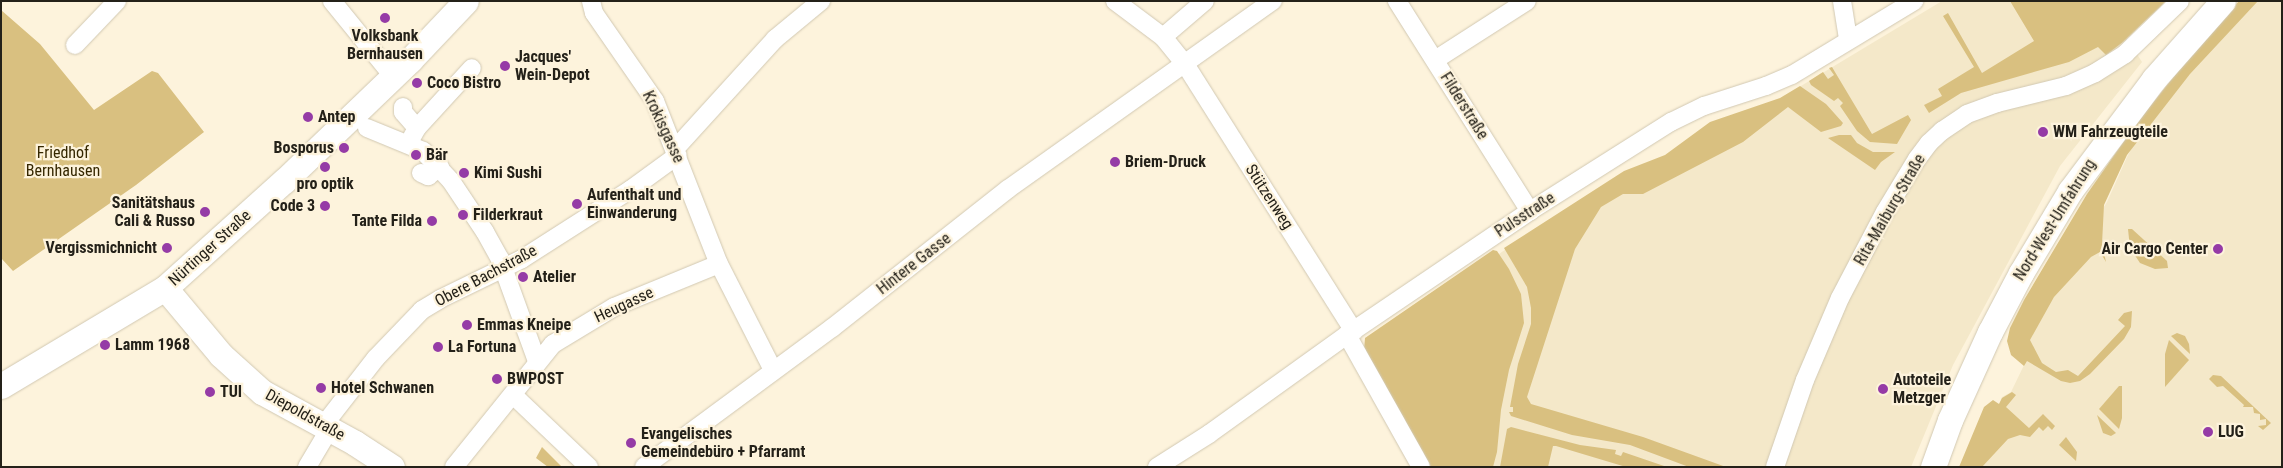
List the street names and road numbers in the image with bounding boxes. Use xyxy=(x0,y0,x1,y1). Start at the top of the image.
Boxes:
street label: Filderstraße xyxy=(1436,69,1492,143)
street label: Krokisgasse xyxy=(638,88,688,166)
street label: Rita-Maiburg-Straße xyxy=(1850,151,1930,269)
street label: Nord-West-Umfahrung xyxy=(2010,156,2100,284)
street label: Stützenweg xyxy=(1241,161,1297,233)
street label: Pulsstraße xyxy=(1491,189,1559,241)
street label: Nürtinger Straße xyxy=(165,206,255,290)
street label: Hintere Gasse xyxy=(873,229,955,299)
street label: Obere Bachstraße xyxy=(432,241,540,311)
street label: Heugasse xyxy=(591,283,657,327)
street label: Diepoldstraße xyxy=(262,385,348,445)

